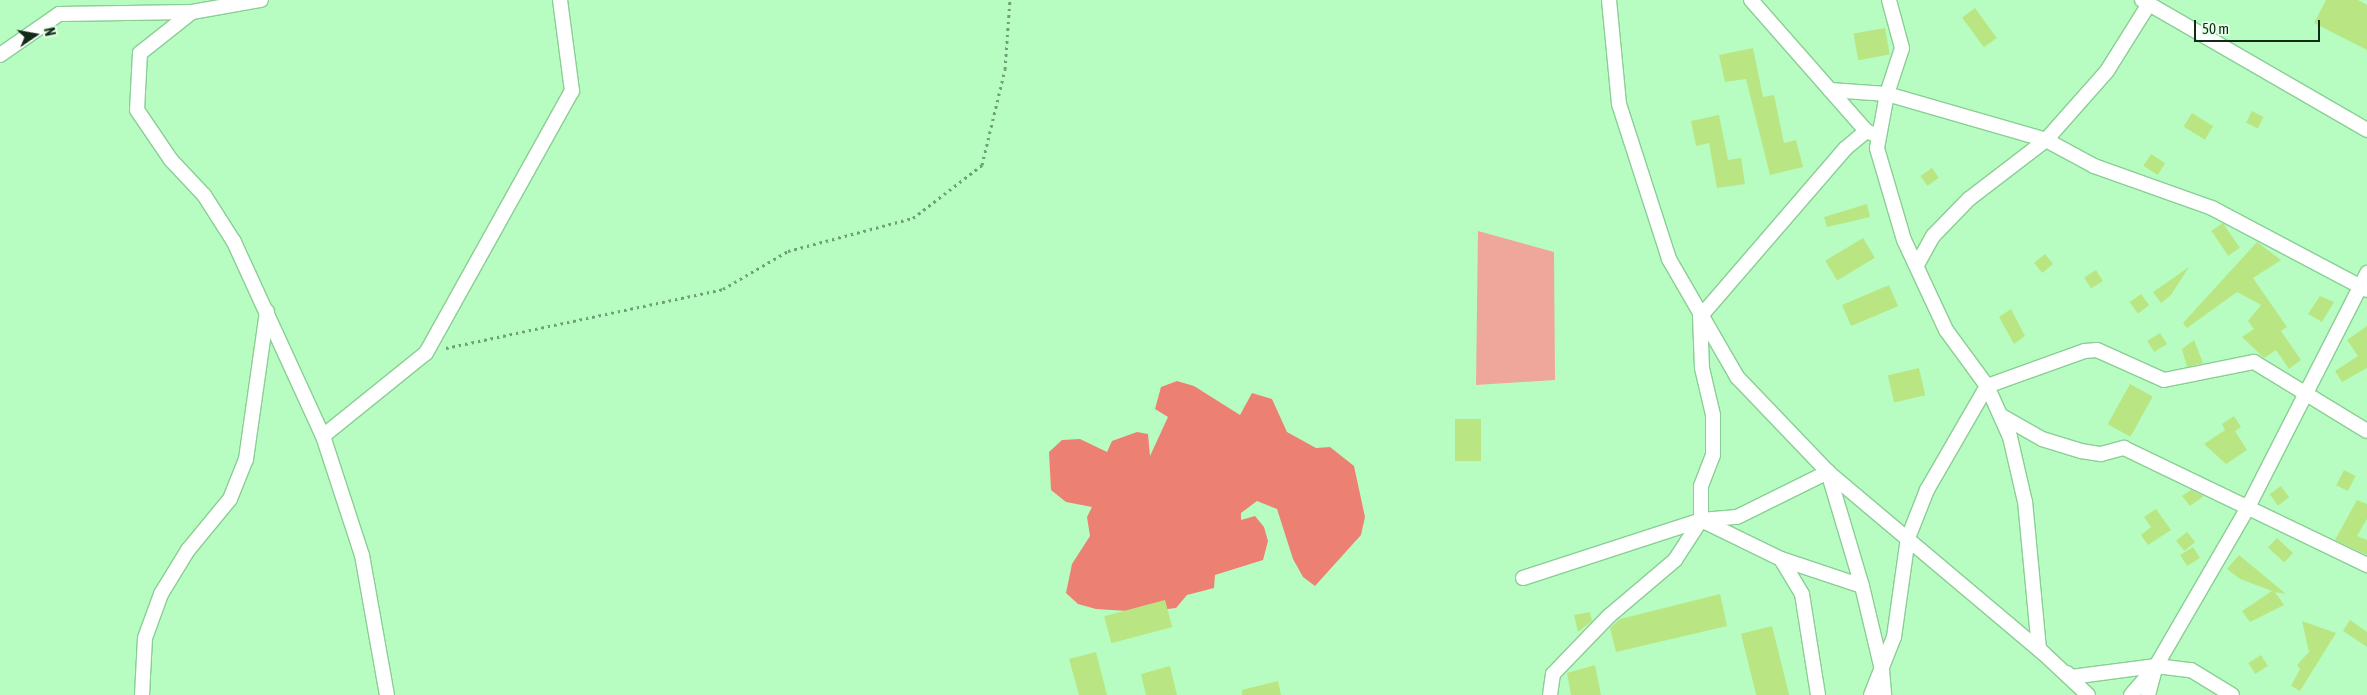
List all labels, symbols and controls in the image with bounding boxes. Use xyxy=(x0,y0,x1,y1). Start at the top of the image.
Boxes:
north arrow xyxy=(10,10,60,60)
scale bar xyxy=(2197,10,2323,42)
text: 50 m xyxy=(2202,20,2229,37)
text: N xyxy=(41,26,58,38)

